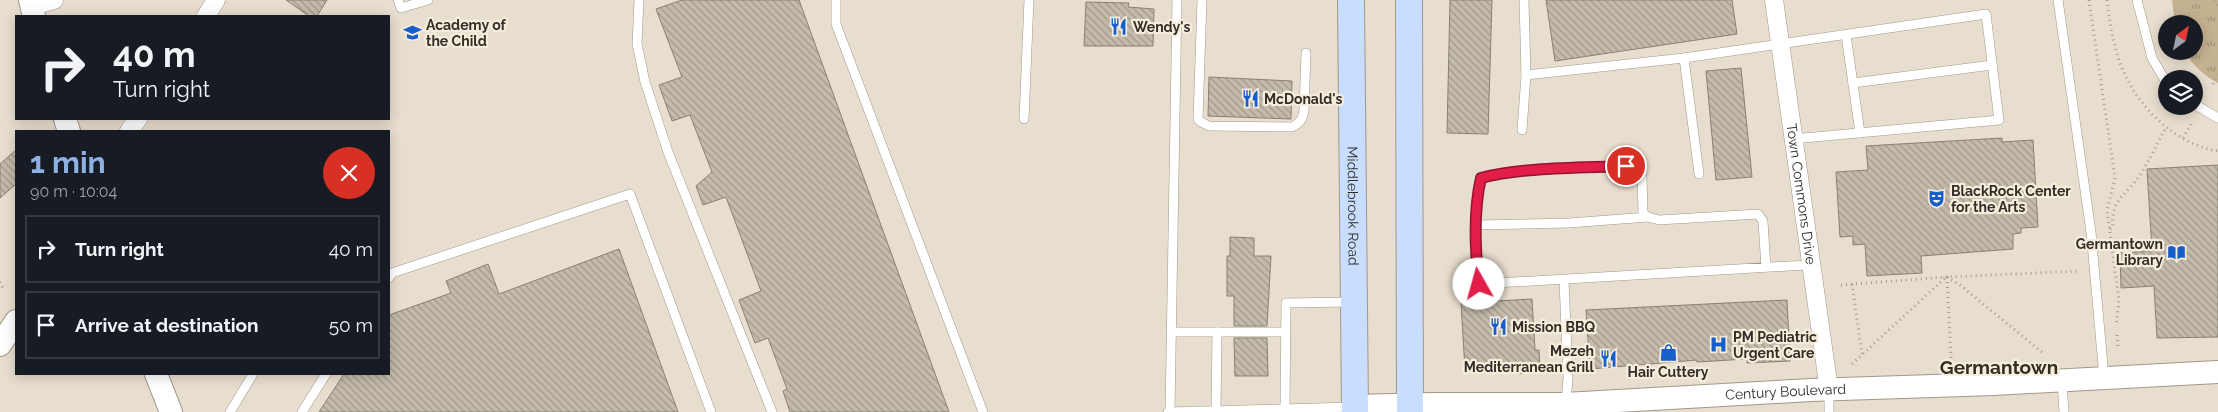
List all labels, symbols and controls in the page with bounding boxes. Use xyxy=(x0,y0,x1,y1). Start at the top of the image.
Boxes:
north arrow xyxy=(2158,15,2202,60)
map controls xyxy=(2158,15,2203,115)
place label: Academy of the Child xyxy=(426,17,507,49)
restaurant icon: Wendy's xyxy=(1109,17,1129,37)
place label: Wendy's xyxy=(1133,19,1190,35)
school or university icon: Academy of the Child xyxy=(402,23,422,43)
text: 40 m xyxy=(113,34,195,75)
icon: right xyxy=(30,35,95,100)
button: layers xyxy=(2158,70,2203,115)
text: Turn right xyxy=(113,76,210,102)
restaurant icon: McDonald's xyxy=(1240,89,1260,109)
place label: McDonald's xyxy=(1264,91,1343,107)
street label: Town Commons Drive xyxy=(1784,123,1819,266)
text: 1 min xyxy=(30,145,106,180)
pin xyxy=(1605,145,1647,187)
street label: Middlebrook Road xyxy=(1344,146,1362,266)
button: close xyxy=(323,147,375,199)
icon: arrive xyxy=(1612,152,1640,180)
text: 90 m · 10:04 xyxy=(30,182,117,201)
place label: BlackRock Center for the Arts xyxy=(1951,183,2071,215)
theatre icon: BlackRock Center for the Arts xyxy=(1927,189,1947,209)
icon: right xyxy=(32,235,60,263)
place label: Germantown Library xyxy=(2076,236,2163,268)
text: Turn right xyxy=(75,238,164,260)
text: 40 m xyxy=(329,238,373,260)
library icon: Germantown Library xyxy=(2167,242,2187,262)
position arrow xyxy=(1452,257,1504,309)
icon: arrive xyxy=(32,311,60,339)
text: Arrive at destination xyxy=(75,314,259,336)
text: 50 m xyxy=(329,314,373,336)
restaurant icon: Mission BBQ xyxy=(1488,317,1508,337)
place label: Mission BBQ xyxy=(1512,319,1595,335)
place label: PM Pediatric Urgent Care xyxy=(1733,329,1817,361)
hospital icon: PM Pediatric Urgent Care xyxy=(1709,335,1729,355)
shop icon: Hair Cuttery xyxy=(1658,342,1678,362)
place label: Mezeh Mediterranean Grill xyxy=(1464,343,1595,375)
restaurant icon: Mezeh Mediterranean Grill xyxy=(1598,349,1618,369)
district label: Germantown xyxy=(1940,356,2058,378)
place label: Hair Cuttery xyxy=(1628,364,1709,380)
street label: Century Boulevard xyxy=(1725,381,1846,403)

